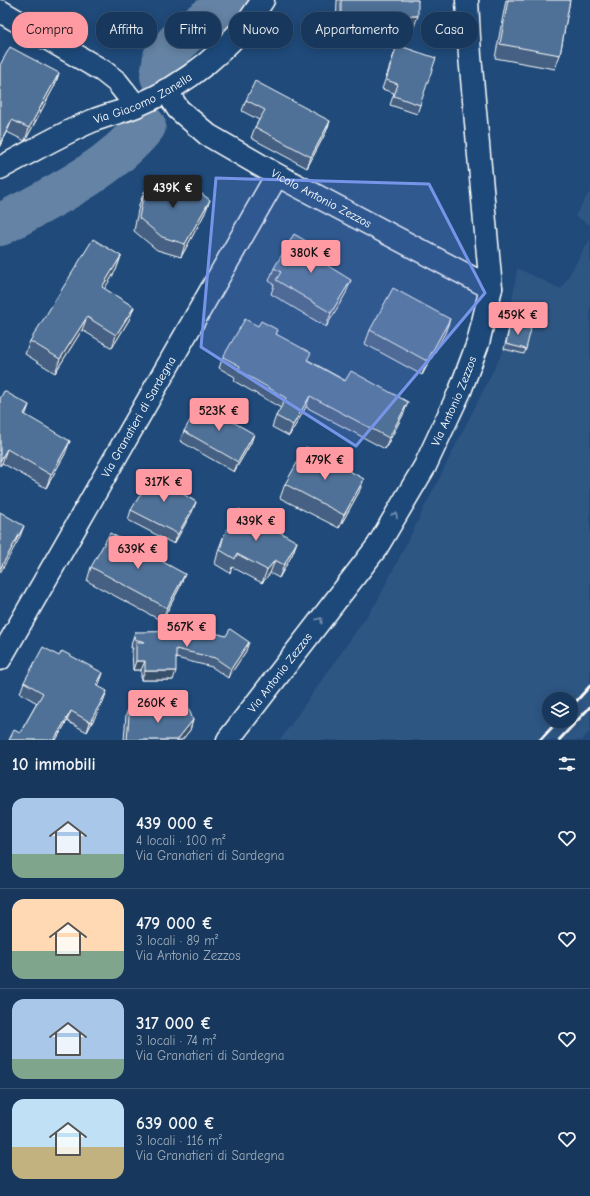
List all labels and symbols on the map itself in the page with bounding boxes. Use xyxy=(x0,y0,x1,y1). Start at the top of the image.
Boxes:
street label: Via Giacomo Zanella xyxy=(92,70,195,127)
street label: Vicolo Antonio Zezzos xyxy=(269,166,374,231)
pin: 439K € xyxy=(140,175,206,209)
pin: 380K € xyxy=(278,240,344,274)
pin: 459K € xyxy=(485,302,551,336)
street label: Via Granatieri di Sardegna xyxy=(98,354,179,480)
street label: Via Antonio Zezzos xyxy=(428,354,479,448)
pin: 523K € xyxy=(186,398,252,432)
pin: 479K € xyxy=(292,447,358,481)
pin: 317K € xyxy=(131,469,197,503)
pin: 439K € xyxy=(223,508,289,542)
one-way arrow xyxy=(391,512,398,519)
pin: 639K € xyxy=(105,536,171,570)
pin: 567K € xyxy=(154,614,220,648)
one-way arrow xyxy=(315,618,322,625)
street label: Via Antonio Zezzos xyxy=(245,630,315,715)
pin: 260K € xyxy=(125,690,191,724)

